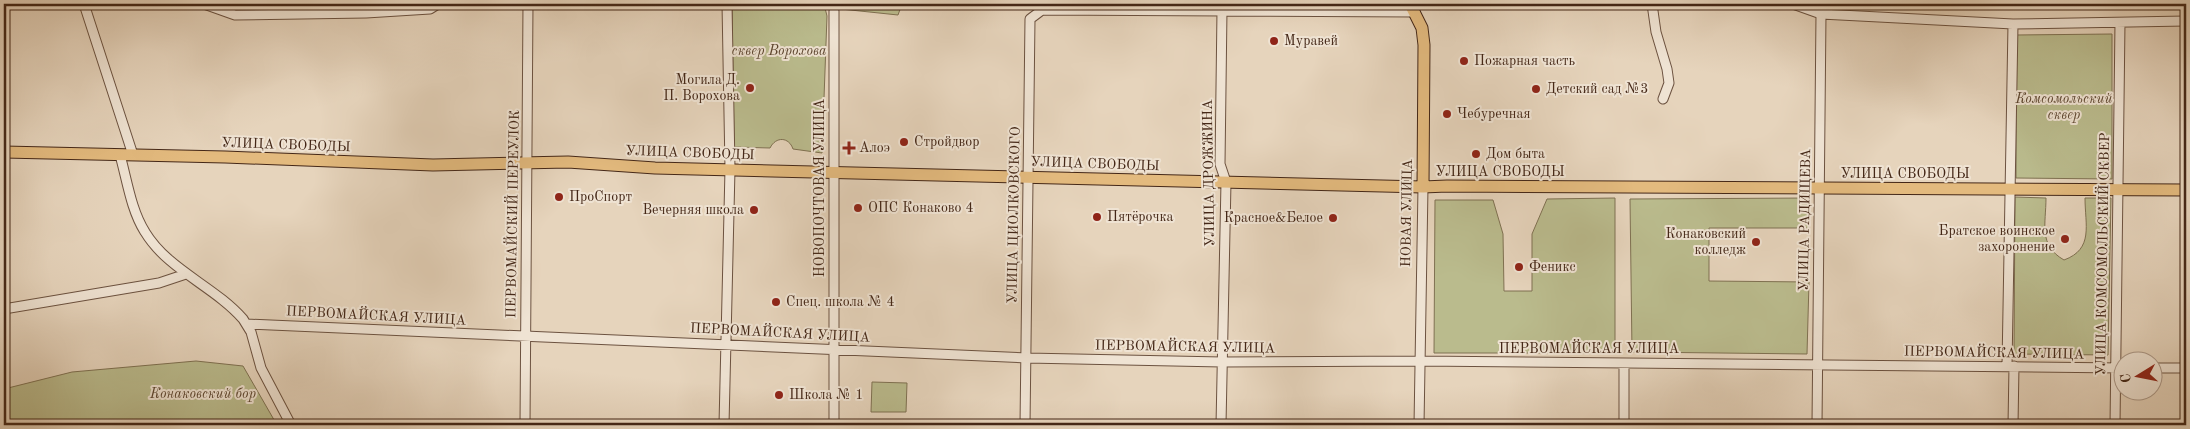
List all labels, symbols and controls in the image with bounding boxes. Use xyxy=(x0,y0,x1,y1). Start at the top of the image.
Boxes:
place label: Муравей xyxy=(1284,34,1338,48)
marker: Муравей xyxy=(1268,35,1280,47)
park label: сквер Ворохова xyxy=(732,44,827,59)
place label: Пожарная часть xyxy=(1474,54,1576,68)
marker: Пожарная часть xyxy=(1458,55,1470,67)
place label: Могила Д. П. Ворохова xyxy=(663,73,740,103)
marker: Могила Д. П. Ворохова xyxy=(744,82,756,94)
place label: Детский сад №3 xyxy=(1546,82,1648,96)
marker: Детский сад №3 xyxy=(1530,83,1542,95)
park label: Комсомольский сквер xyxy=(2014,92,2113,123)
street label: НОВОПОЧТОВАЯ УЛИЦА xyxy=(813,99,827,277)
street label: УЛИЦА ДРОЖЖИНА xyxy=(1201,99,1217,247)
place label: Чебуречная xyxy=(1457,107,1531,121)
marker: Чебуречная xyxy=(1441,108,1453,120)
street label: ПЕРВОМАЙСКИЙ ПЕРЕУЛОК xyxy=(500,110,522,318)
street label: УЛИЦА ЦИОЛКОВСКОГО xyxy=(1005,126,1023,304)
street label: УЛИЦА КОМСОМОЛЬСКИЙ СКВЕР xyxy=(2090,132,2112,376)
place label: Стройдвор xyxy=(914,135,980,149)
street label: УЛИЦА СВОБОДЫ xyxy=(221,136,351,154)
marker: Стройдвор xyxy=(898,136,910,148)
place label: Алоэ xyxy=(859,141,890,155)
marker: Алоэ xyxy=(843,142,855,154)
street label: УЛИЦА СВОБОДЫ xyxy=(625,144,755,162)
place label: Дом быта xyxy=(1486,147,1545,161)
marker: Дом быта xyxy=(1470,148,1482,160)
street label: УЛИЦА РАДИЩЕВА xyxy=(1797,148,1813,291)
street label: УЛИЦА СВОБОДЫ xyxy=(1030,155,1160,173)
street label: НОВАЯ УЛИЦА xyxy=(1399,158,1415,267)
street label: УЛИЦА СВОБОДЫ xyxy=(1435,165,1565,179)
street label: УЛИЦА СВОБОДЫ xyxy=(1840,167,1970,181)
place label: ПроСпорт xyxy=(569,190,632,204)
marker: ПроСпорт xyxy=(553,191,565,203)
place label: ОПС Конаково 4 xyxy=(868,201,974,215)
marker: ОПС Конаково 4 xyxy=(852,202,864,214)
place label: Вечерняя школа xyxy=(642,203,744,217)
marker: Вечерняя школа xyxy=(748,204,760,216)
place label: Пятёрочка xyxy=(1107,210,1174,224)
marker: Пятёрочка xyxy=(1091,211,1103,223)
place label: Красное&Белое xyxy=(1224,211,1323,225)
marker: Красное&Белое xyxy=(1327,212,1339,224)
place label: Братское воинское захоронение xyxy=(1938,224,2055,254)
place label: Конаковский колледж xyxy=(1665,227,1746,257)
marker: Братское воинское захоронение xyxy=(2059,233,2071,245)
marker: Конаковский колледж xyxy=(1750,236,1762,248)
place label: Феникс xyxy=(1529,260,1576,274)
marker: Феникс xyxy=(1513,261,1525,273)
place label: Спец. школа № 4 xyxy=(786,295,895,309)
marker: Спец. школа № 4 xyxy=(770,296,782,308)
street label: ПЕРВОМАЙСКАЯ УЛИЦА xyxy=(286,300,467,328)
street label: ПЕРВОМАЙСКАЯ УЛИЦА xyxy=(690,317,871,345)
street label: ПЕРВОМАЙСКАЯ УЛИЦА xyxy=(1095,334,1276,356)
street label: ПЕРВОМАЙСКАЯ УЛИЦА xyxy=(1499,338,1679,356)
street label: ПЕРВОМАЙСКАЯ УЛИЦА xyxy=(1904,340,2085,362)
north arrow xyxy=(2112,352,2162,402)
text: С xyxy=(2118,372,2134,384)
park label: Конаковский бор xyxy=(149,386,256,402)
place label: Школа № 1 xyxy=(789,388,863,402)
marker: Школа № 1 xyxy=(773,389,785,401)

